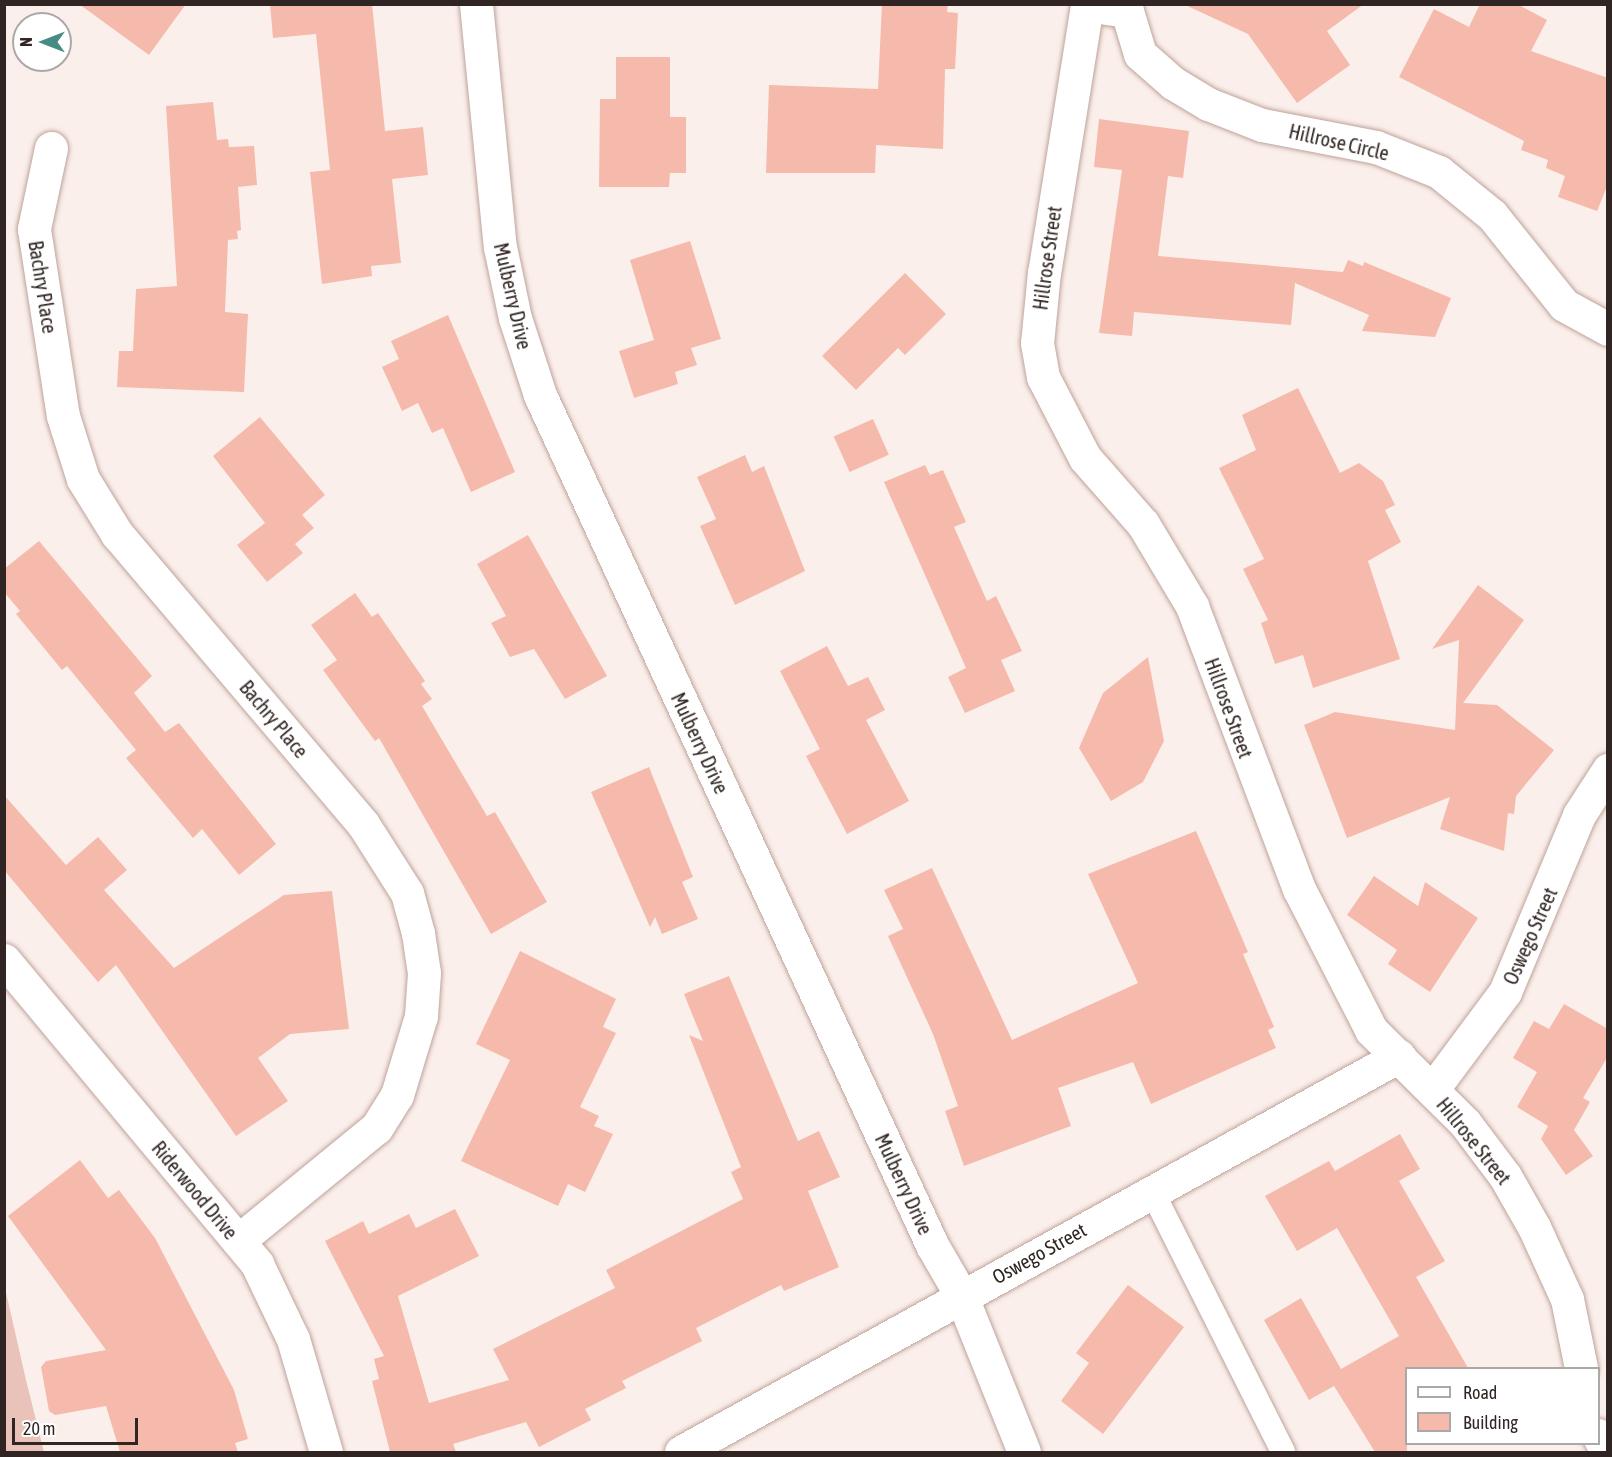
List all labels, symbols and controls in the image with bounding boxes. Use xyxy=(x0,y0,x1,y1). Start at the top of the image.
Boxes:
north arrow xyxy=(12,12,72,72)
text: N xyxy=(17,37,35,47)
street label: Hillrose Circle xyxy=(1287,119,1391,165)
street label: Hillrose Street xyxy=(1028,204,1066,312)
street label: Bachry Place xyxy=(24,239,62,335)
street label: Mulberry Drive xyxy=(489,240,537,352)
street label: Hillrose Street xyxy=(1200,655,1258,761)
street label: Bachry Place xyxy=(235,675,313,763)
street label: Mulberry Drive xyxy=(666,689,734,797)
street label: Oswego Street xyxy=(1498,884,1562,988)
street label: Hillrose Street xyxy=(1432,1093,1516,1189)
street label: Mulberry Drive xyxy=(870,1130,938,1238)
street label: Riderwood Drive xyxy=(147,1136,243,1244)
street label: Oswego Street xyxy=(988,1217,1090,1289)
legend xyxy=(1405,1367,1600,1445)
text: Road xyxy=(1463,1382,1497,1403)
scale bar xyxy=(15,1406,141,1444)
text: Building xyxy=(1463,1412,1518,1433)
text: 20 m xyxy=(23,1418,55,1439)

